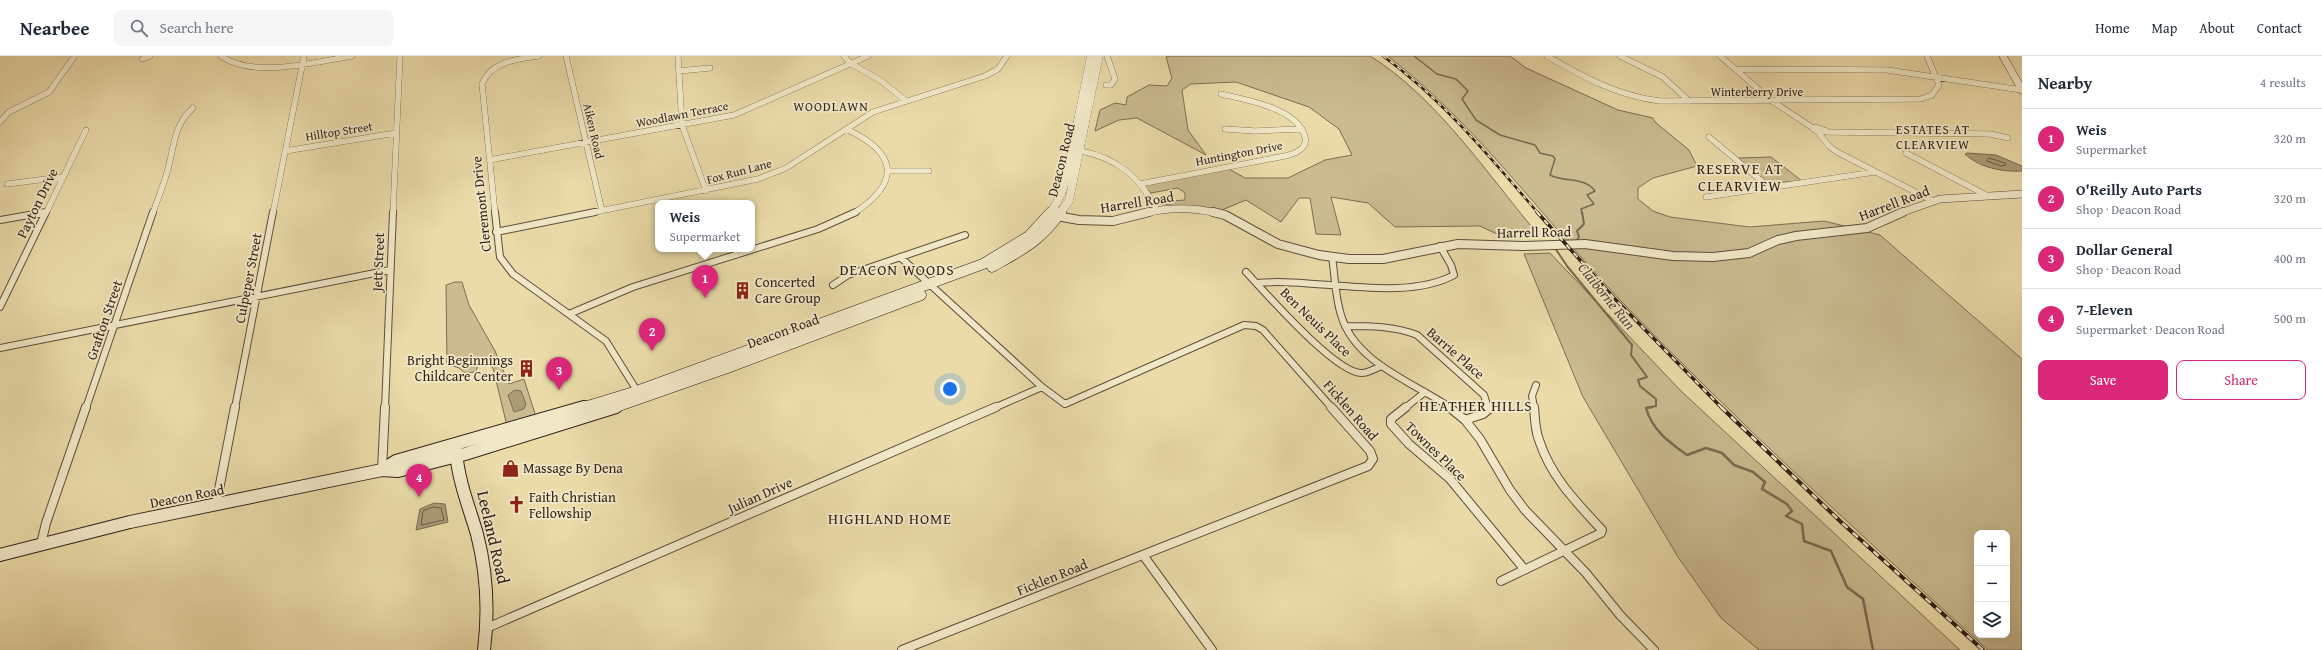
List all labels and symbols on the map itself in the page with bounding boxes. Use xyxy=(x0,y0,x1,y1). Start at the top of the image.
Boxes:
street label: Winterberry Drive xyxy=(1711,83,1804,100)
street label: Woodlawn Terrace xyxy=(635,97,730,131)
district label: WOODLAWN xyxy=(793,97,869,116)
street label: Aiken Road xyxy=(579,102,609,161)
street label: Hilltop Street xyxy=(304,117,375,145)
district label: ESTATES AT CLEARVIEW xyxy=(1896,120,1970,154)
street label: Deacon Road xyxy=(1042,121,1080,199)
street label: Huntington Drive xyxy=(1194,136,1284,170)
street label: Fox Run Lane xyxy=(705,154,774,188)
street label: Cleremont Drive xyxy=(466,155,496,253)
district label: RESERVE AT CLEARVIEW xyxy=(1697,158,1783,196)
street label: Payton Drive xyxy=(11,164,63,241)
street label: Harrell Road xyxy=(1856,180,1933,226)
street label: Harrell Road xyxy=(1099,186,1176,218)
street label: Harrell Road xyxy=(1497,221,1572,243)
street label: Culpeper Street xyxy=(229,231,267,325)
street label: Jett Street xyxy=(367,232,389,294)
water label: Claiborne Run xyxy=(1573,258,1641,334)
district label: DEACON WOODS xyxy=(839,259,955,280)
pin: 1 xyxy=(692,265,718,298)
place label: Concerted Care Group xyxy=(755,272,821,308)
street label: Grafton Street xyxy=(81,277,127,363)
building icon: Concerted Care Group xyxy=(732,280,752,300)
street label: Ben Neuis Place xyxy=(1276,283,1356,362)
street label: Deacon Road xyxy=(744,309,822,353)
pin: 2 xyxy=(639,318,665,351)
street label: Barrie Place xyxy=(1423,322,1489,384)
place label: Bright Beginnings Childcare Center xyxy=(407,350,513,386)
pin: 3 xyxy=(546,357,572,390)
building icon: Bright Beginnings Childcare Center xyxy=(516,358,536,378)
street label: Ficklen Road xyxy=(1319,375,1383,445)
your location xyxy=(940,379,960,399)
district label: HEATHER HILLS xyxy=(1419,395,1533,416)
street label: Townes Place xyxy=(1401,417,1471,486)
shop icon: Massage By Dena xyxy=(500,458,520,478)
place label: Massage By Dena xyxy=(523,458,623,478)
pin: 4 xyxy=(406,464,432,497)
street label: Julian Drive xyxy=(723,472,796,519)
street label: Deacon Road xyxy=(148,479,226,513)
place label: Faith Christian Fellowship xyxy=(529,487,616,523)
street label: Leeland Road xyxy=(471,488,517,586)
church icon: Faith Christian Fellowship xyxy=(506,495,526,515)
district label: HIGHLAND HOME xyxy=(828,508,952,529)
street label: Ficklen Road xyxy=(1014,554,1091,600)

